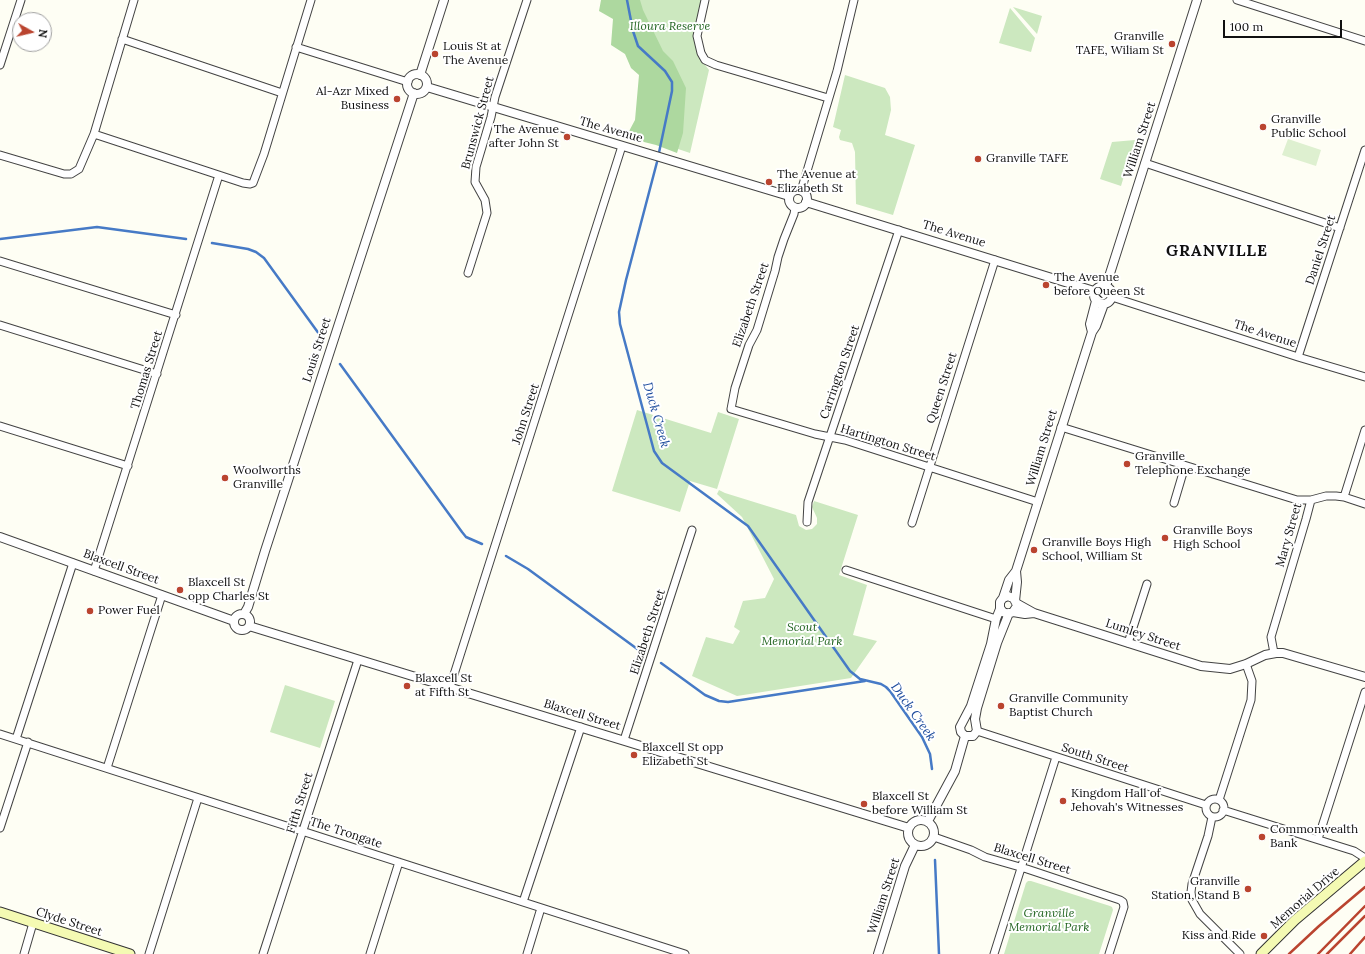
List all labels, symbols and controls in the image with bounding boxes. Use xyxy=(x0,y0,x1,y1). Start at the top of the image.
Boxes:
north arrow xyxy=(12,12,52,52)
scale bar xyxy=(1225,12,1344,38)
text: 100 m xyxy=(1230,19,1263,34)
park label: Illoura Reserve xyxy=(630,20,710,34)
text: N xyxy=(35,28,50,39)
place label: Granville TAFE, Wiliam St xyxy=(1076,30,1164,58)
marker: Granville TAFE, Wiliam St xyxy=(1167,39,1177,49)
place label: Louis St at The Avenue xyxy=(443,40,508,68)
marker: Louis St at The Avenue xyxy=(430,49,440,59)
street label: Brunswick Street xyxy=(459,75,497,171)
place label: Al-Azr Mixed Business xyxy=(316,85,389,113)
marker: Al-Azr Mixed Business xyxy=(392,94,402,104)
street label: William Street xyxy=(1121,100,1159,180)
place label: Granville Public School xyxy=(1271,113,1346,141)
street label: The Avenue xyxy=(578,114,644,146)
marker: Granville Public School xyxy=(1258,122,1268,132)
place label: The Avenue after John St xyxy=(489,123,559,151)
marker: The Avenue after John St xyxy=(562,132,572,142)
place label: Granville TAFE xyxy=(986,152,1068,166)
marker: Granville TAFE xyxy=(973,154,983,164)
place label: The Avenue at Elizabeth St xyxy=(777,168,856,196)
marker: The Avenue at Elizabeth St xyxy=(764,177,774,187)
street label: Daniel Street xyxy=(1303,213,1339,287)
street label: The Avenue xyxy=(921,218,987,250)
district label: GRANVILLE xyxy=(1166,241,1268,261)
street label: Elizabeth Street xyxy=(730,261,772,349)
place label: The Avenue before Queen St xyxy=(1054,271,1145,299)
marker: The Avenue before Queen St xyxy=(1041,280,1051,290)
street label: Louis Street xyxy=(300,316,334,384)
street label: The Avenue xyxy=(1232,317,1298,351)
street label: Carrington Street xyxy=(817,323,863,421)
street label: Thomas Street xyxy=(128,329,166,411)
street label: Queen Street xyxy=(924,351,960,425)
water label: Duck Creek xyxy=(639,380,673,450)
street label: John Street xyxy=(509,382,543,446)
street label: William Street xyxy=(1024,408,1060,488)
street label: Hartington Street xyxy=(839,422,937,464)
place label: Granville Telephone Exchange xyxy=(1135,450,1251,478)
marker: Granville Telephone Exchange xyxy=(1122,459,1132,469)
place label: Woolworths Granville xyxy=(233,464,301,492)
marker: Woolworths Granville xyxy=(220,473,230,483)
street label: Mary Street xyxy=(1273,501,1305,569)
place label: Granville Boys High School xyxy=(1173,524,1252,552)
marker: Granville Boys High School xyxy=(1160,533,1170,543)
place label: Granville Boys High School, William St xyxy=(1042,536,1151,564)
marker: Granville Boys High School, William St xyxy=(1029,545,1039,555)
street label: Blaxcell Street xyxy=(81,547,161,587)
place label: Blaxcell St opp Charles St xyxy=(188,576,269,604)
marker: Blaxcell St opp Charles St xyxy=(175,585,185,595)
street label: Elizabeth Street xyxy=(627,588,669,676)
place label: Power Fuel xyxy=(98,604,160,618)
marker: Power Fuel xyxy=(85,606,95,616)
street label: Lumley Street xyxy=(1104,616,1182,654)
park label: Scout Memorial Park xyxy=(762,621,842,649)
place label: Blaxcell St at Fifth St xyxy=(415,672,472,700)
water label: Duck Creek xyxy=(887,680,939,744)
marker: Blaxcell St at Fifth St xyxy=(402,681,412,691)
place label: Granville Community Baptist Church xyxy=(1009,692,1128,720)
street label: Blaxcell Street xyxy=(542,696,622,734)
marker: Granville Community Baptist Church xyxy=(996,701,1006,711)
street label: South Street xyxy=(1059,740,1131,776)
place label: Blaxcell St opp Elizabeth St xyxy=(642,741,724,769)
marker: Blaxcell St opp Elizabeth St xyxy=(629,750,639,760)
street label: Fifth Street xyxy=(284,771,316,835)
place label: Kingdom Hall of Jehovah's Witnesses xyxy=(1071,787,1183,815)
place label: Blaxcell St before William St xyxy=(872,790,968,818)
marker: Kingdom Hall of Jehovah's Witnesses xyxy=(1058,796,1068,806)
marker: Blaxcell St before William St xyxy=(859,799,869,809)
street label: The Trongate xyxy=(308,815,384,851)
place label: Commonwealth Bank xyxy=(1270,823,1358,851)
marker: Commonwealth Bank xyxy=(1257,832,1267,842)
street label: Blaxcell Street xyxy=(992,840,1072,878)
street label: William Street xyxy=(865,856,903,936)
street label: Memorial Drive xyxy=(1268,864,1342,932)
place label: Granville Station, Stand B xyxy=(1151,875,1240,903)
marker: Granville Station, Stand B xyxy=(1243,884,1253,894)
street label: Clyde Street xyxy=(34,905,104,939)
park label: Granville Memorial Park xyxy=(1009,907,1089,935)
place label: Kiss and Ride xyxy=(1182,929,1256,943)
marker: Kiss and Ride xyxy=(1259,931,1269,941)

